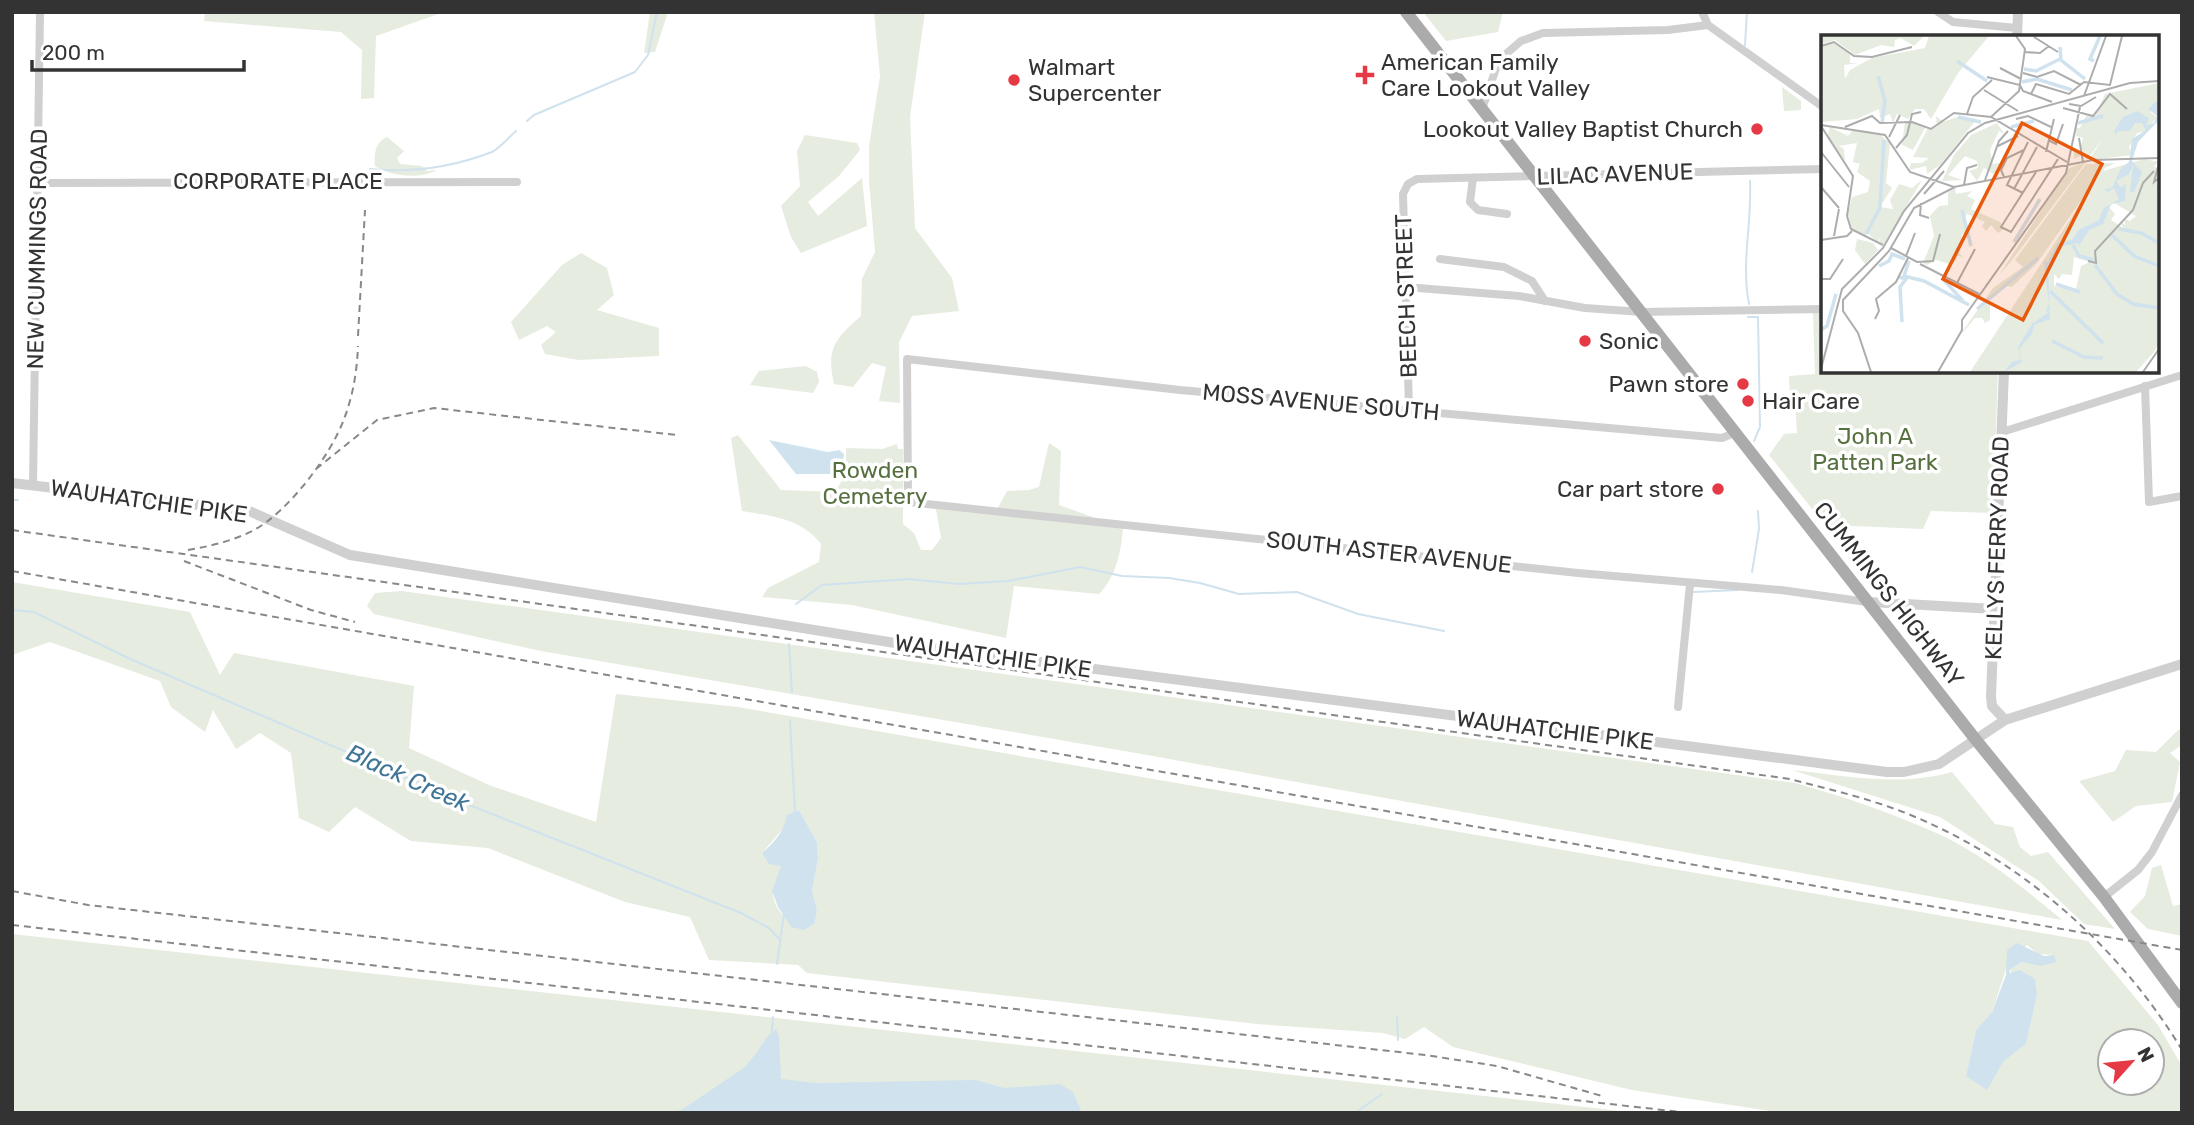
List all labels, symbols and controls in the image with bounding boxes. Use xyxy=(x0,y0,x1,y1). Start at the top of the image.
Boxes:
scale bar xyxy=(32,28,243,72)
inset map xyxy=(1821,35,2159,373)
text: 200 m xyxy=(42,40,105,65)
place label: American Family Care Lookout Valley xyxy=(1381,48,1591,102)
place label: Walmart Supercenter xyxy=(1028,53,1161,107)
marker: American Family Care Lookout Valley xyxy=(1355,65,1375,85)
marker: Walmart Supercenter xyxy=(1006,72,1022,88)
place label: Lookout Valley Baptist Church xyxy=(1423,115,1743,143)
marker: Lookout Valley Baptist Church xyxy=(1749,121,1765,137)
street label: NEW CUMMINGS ROAD xyxy=(21,128,53,370)
street label: LILAC AVENUE xyxy=(1536,157,1694,191)
street label: CORPORATE PLACE xyxy=(173,167,383,195)
street label: BEECH STREET xyxy=(1389,213,1423,379)
place label: Sonic xyxy=(1599,327,1659,355)
marker: Sonic xyxy=(1577,333,1593,349)
place label: Pawn store xyxy=(1608,370,1729,398)
marker: Pawn store xyxy=(1735,376,1751,392)
street label: MOSS AVENUE SOUTH xyxy=(1201,378,1441,426)
place label: Hair Care xyxy=(1762,387,1860,415)
marker: Hair Care xyxy=(1740,393,1756,409)
park label: John A Patten Park xyxy=(1812,422,1938,476)
street label: KELLYS FERRY ROAD xyxy=(1979,436,2015,660)
park label: Rowden Cemetery xyxy=(823,456,928,510)
street label: WAUHATCHIE PIKE xyxy=(49,473,249,529)
place label: Car part store xyxy=(1557,475,1704,503)
marker: Car part store xyxy=(1710,481,1726,497)
street label: CUMMINGS HIGHWAY xyxy=(1808,496,1970,692)
street label: SOUTH ASTER AVENUE xyxy=(1265,525,1513,579)
street label: WAUHATCHIE PIKE xyxy=(893,628,1093,684)
street label: WAUHATCHIE PIKE xyxy=(1455,704,1655,756)
water label: Black Creek xyxy=(342,738,474,818)
north arrow xyxy=(2096,1027,2166,1097)
text: N xyxy=(2132,1043,2159,1066)

